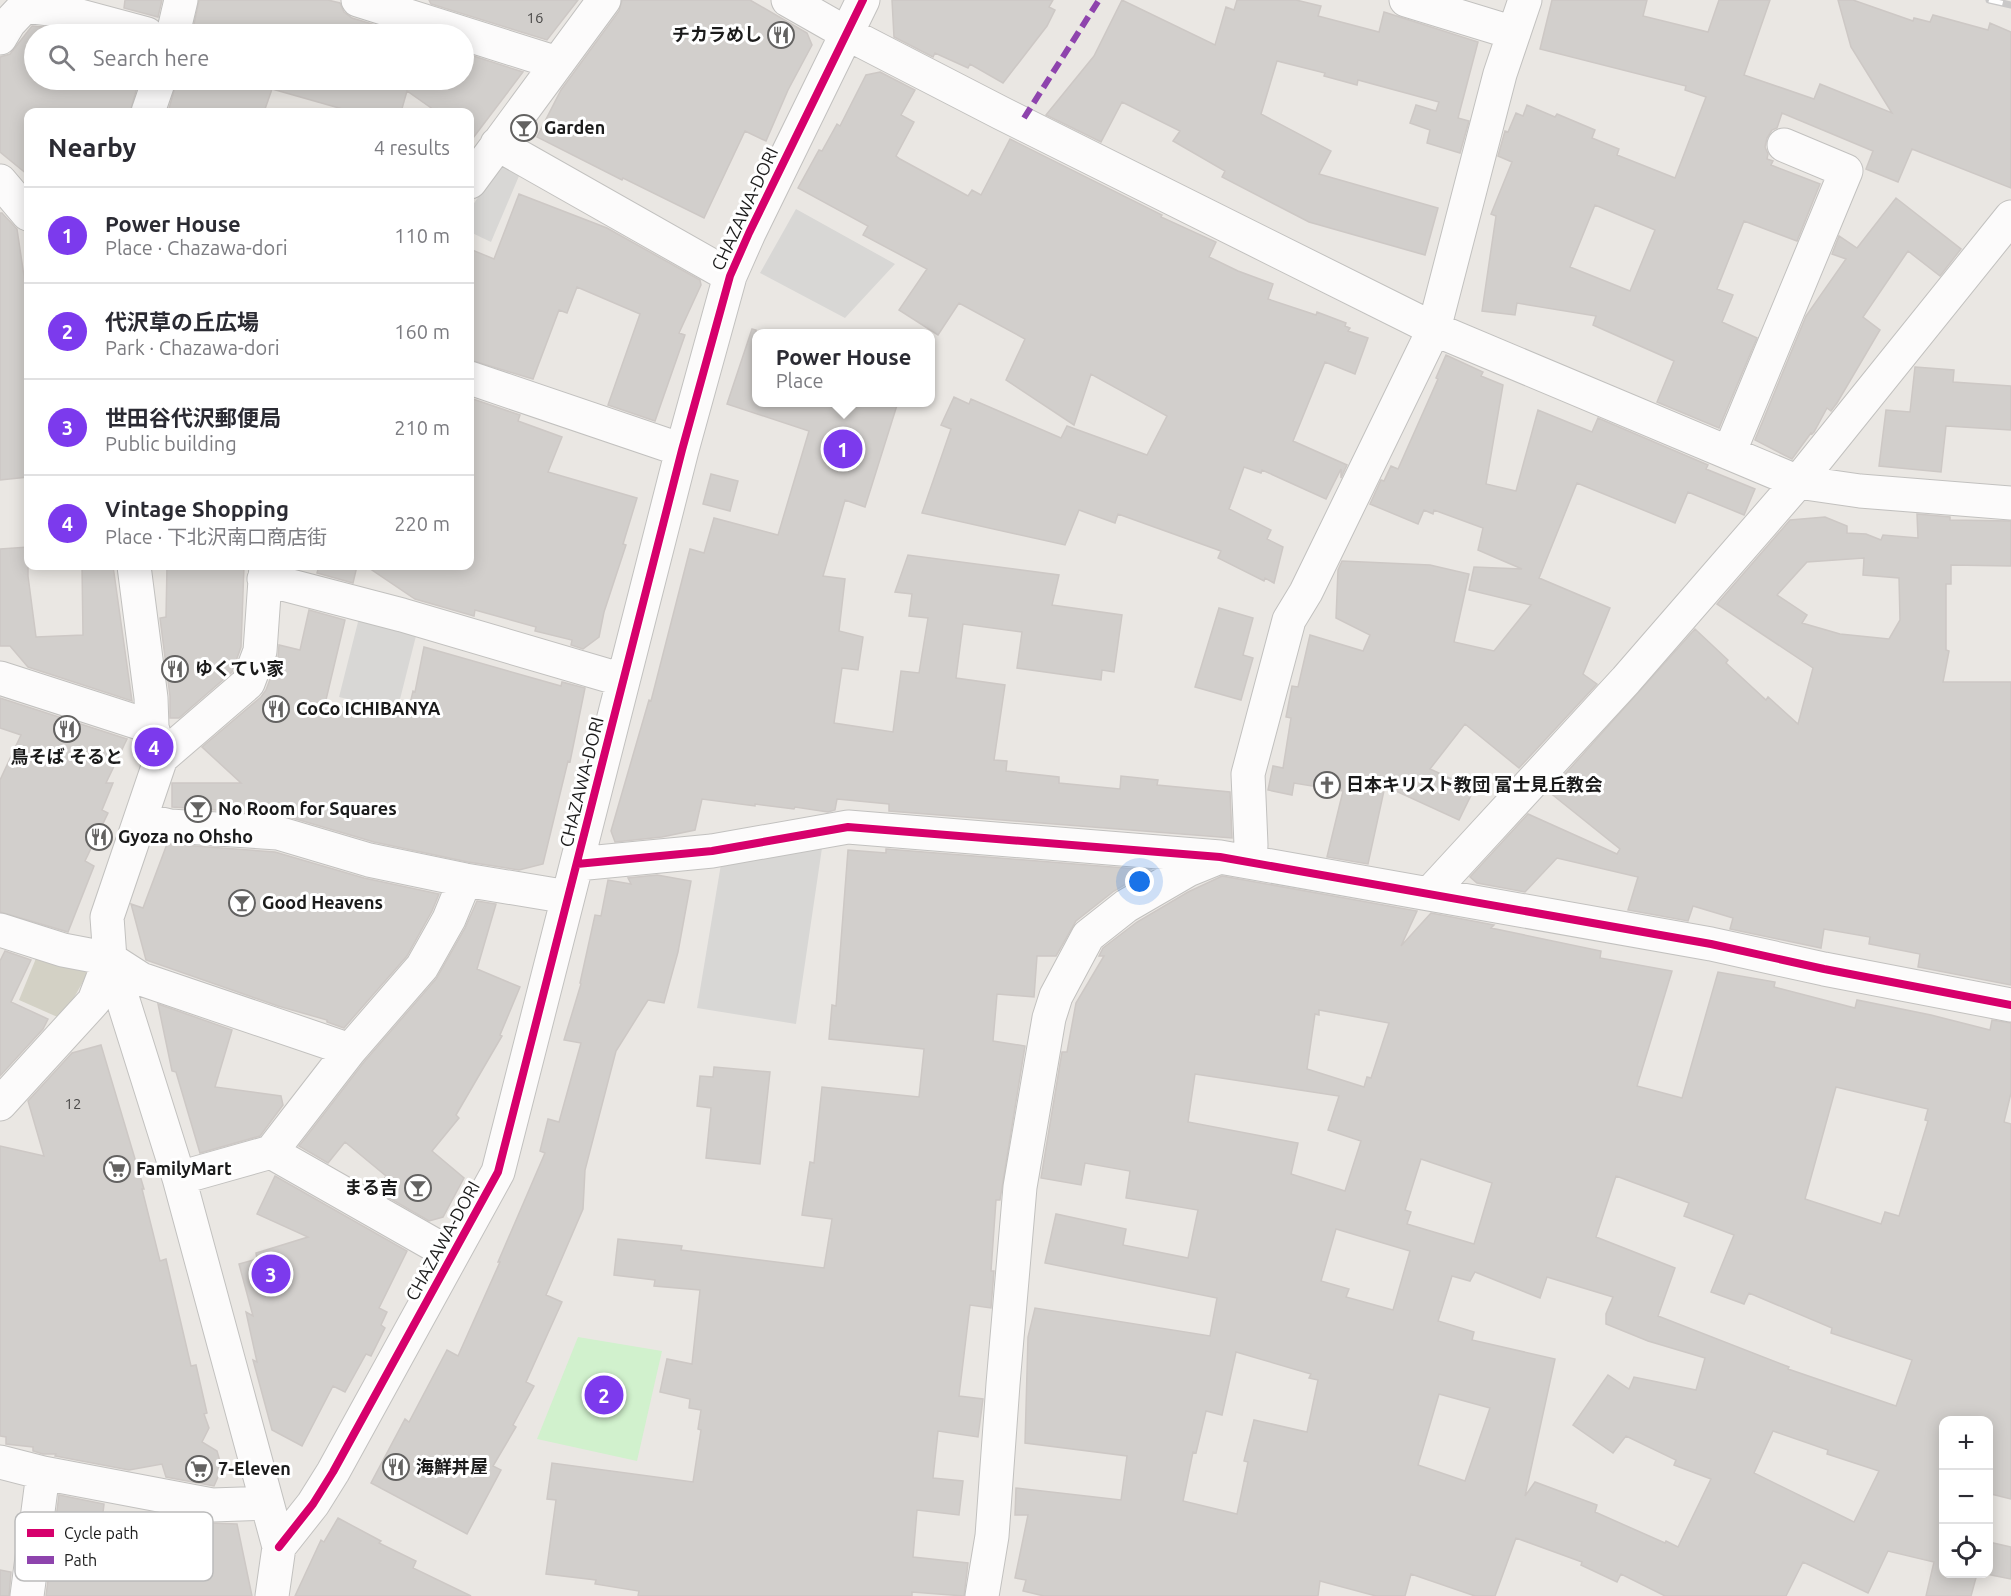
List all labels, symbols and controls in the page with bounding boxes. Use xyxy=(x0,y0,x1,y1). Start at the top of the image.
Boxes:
house number: 16 xyxy=(527,9,543,26)
restaurant icon: チカラめし xyxy=(766,20,796,50)
search box xyxy=(24,24,474,90)
place label: チカラめし xyxy=(672,24,762,44)
icon: search xyxy=(45,41,78,74)
text: Search here xyxy=(93,45,209,70)
bar icon: Garden xyxy=(509,113,539,143)
place label: Garden xyxy=(544,117,605,137)
text: Nearby xyxy=(48,133,136,162)
text: 4 results xyxy=(374,136,450,159)
street label: CHAZAWA-DORI xyxy=(707,144,781,273)
text: Power House xyxy=(105,211,241,236)
text: 1 xyxy=(62,224,73,247)
text: 110 m xyxy=(394,224,450,247)
text: Place · Chazawa-dori xyxy=(105,236,288,259)
text: 代沢草の丘広場 xyxy=(105,309,259,334)
text: 2 xyxy=(62,320,73,343)
text: 160 m xyxy=(394,320,450,343)
popup xyxy=(752,329,935,407)
text: Park · Chazawa-dori xyxy=(105,336,280,359)
text: Power House xyxy=(776,344,911,369)
text: Place xyxy=(776,369,823,392)
text: 世田谷代沢郵便局 xyxy=(105,405,281,430)
text: 3 xyxy=(62,416,73,439)
text: 210 m xyxy=(394,416,450,439)
pin: 1 xyxy=(824,426,862,472)
text: Public building xyxy=(105,432,237,455)
text: Vintage Shopping xyxy=(105,496,289,521)
text: 4 xyxy=(62,512,73,535)
text: 220 m xyxy=(394,512,450,535)
text: Place · 下北沢南口商店街 xyxy=(105,525,327,548)
restaurant icon: ゆくてい家 xyxy=(160,654,190,684)
place label: ゆくてい家 xyxy=(195,658,284,678)
restaurant icon: CoCo ICHIBANYA xyxy=(261,694,291,724)
place label: CoCo ICHIBANYA xyxy=(296,698,441,718)
restaurant icon: 鳥そば そると xyxy=(52,714,82,744)
street label: CHAZAWA-DORI xyxy=(555,715,607,849)
pin: 4 xyxy=(134,724,174,770)
place label: 鳥そば そると xyxy=(11,746,123,766)
church icon: 日本キリスト教団 富士見丘教会 xyxy=(1312,770,1342,800)
place label: 日本キリスト教団 富士見丘教会 xyxy=(1346,774,1602,794)
bar icon: No Room for Squares xyxy=(183,794,213,824)
place label: No Room for Squares xyxy=(218,798,397,818)
restaurant icon: Gyoza no Ohsho xyxy=(84,822,114,852)
place label: Gyoza no Ohsho xyxy=(118,826,253,846)
your location xyxy=(1125,867,1154,896)
bar icon: Good Heavens xyxy=(227,888,257,918)
place label: Good Heavens xyxy=(262,892,383,912)
house number: 12 xyxy=(65,1095,81,1112)
supermarket icon: FamilyMart xyxy=(102,1154,132,1184)
place label: FamilyMart xyxy=(136,1158,232,1178)
bar icon: まる吉 xyxy=(403,1173,433,1203)
place label: まる吉 xyxy=(344,1177,398,1197)
street label: CHAZAWA-DORI xyxy=(401,1177,483,1304)
pin: 3 xyxy=(252,1252,290,1296)
pin: 2 xyxy=(584,1372,624,1418)
map controls xyxy=(1939,1416,1993,1578)
button: + xyxy=(1939,1416,1993,1470)
restaurant icon: 海鮮丼屋 xyxy=(381,1452,411,1482)
supermarket icon: 7-Eleven xyxy=(184,1454,214,1484)
place label: 海鮮丼屋 xyxy=(416,1456,488,1476)
place label: 7-Eleven xyxy=(218,1458,291,1478)
button: − xyxy=(1939,1470,1993,1524)
legend xyxy=(15,1512,213,1581)
text: Cycle path xyxy=(64,1524,139,1542)
button: locate xyxy=(1939,1524,1993,1578)
text: Path xyxy=(64,1551,97,1569)

